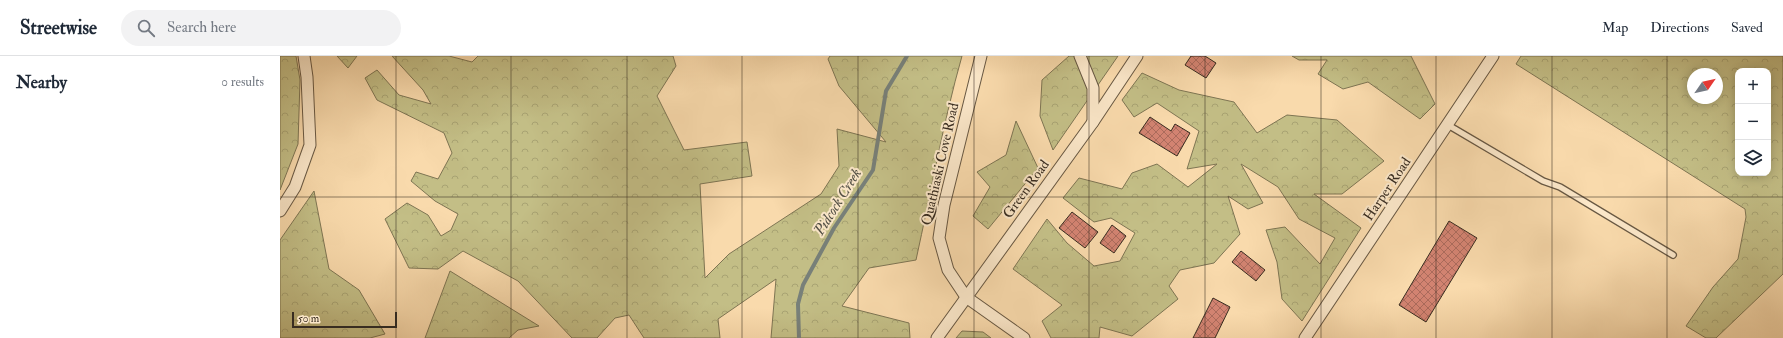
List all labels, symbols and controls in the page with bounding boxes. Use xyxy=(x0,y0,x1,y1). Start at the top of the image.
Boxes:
search box xyxy=(121,10,401,46)
text: Streetwise xyxy=(20,16,97,40)
icon: search xyxy=(135,17,157,39)
text: Search here xyxy=(167,18,236,37)
text: Map xyxy=(1602,19,1628,36)
text: Directions xyxy=(1650,19,1709,36)
text: Saved xyxy=(1731,19,1763,36)
north arrow xyxy=(1687,68,1723,104)
map controls xyxy=(1735,68,1771,176)
button: + xyxy=(1735,68,1771,104)
text: Nearby xyxy=(16,72,67,93)
text: 0 results xyxy=(221,74,264,90)
street label: Quathiaski Cove Road xyxy=(918,101,962,227)
button: − xyxy=(1735,104,1771,140)
button: layers xyxy=(1735,140,1771,176)
street label: Harper Road xyxy=(1360,154,1415,224)
street label: Green Road xyxy=(999,156,1053,222)
water label: Pidcock Creek xyxy=(809,165,866,240)
scale bar xyxy=(292,310,397,329)
text: 50 m xyxy=(298,312,319,325)

